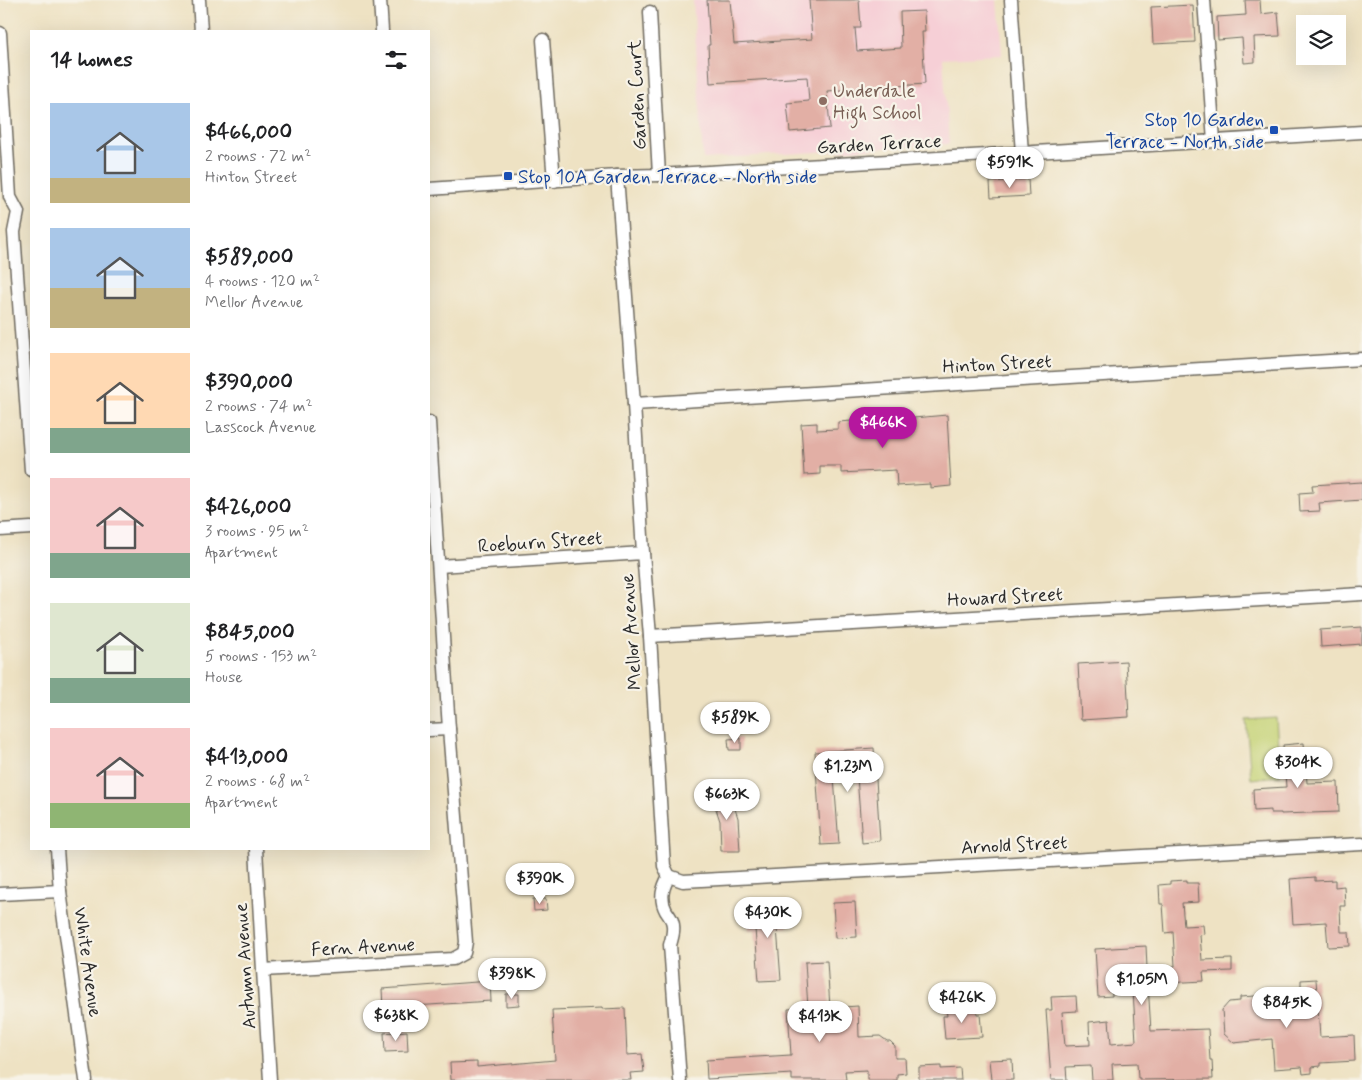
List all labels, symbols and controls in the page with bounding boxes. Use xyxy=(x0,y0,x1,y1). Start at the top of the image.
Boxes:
map controls xyxy=(1296,15,1346,65)
button: layers xyxy=(1296,15,1346,65)
street label: Garden Court xyxy=(622,39,653,151)
text: 14 homes xyxy=(50,46,133,74)
icon: filters xyxy=(382,46,410,74)
place label: Underdale High School xyxy=(833,79,922,129)
marker: Underdale High School xyxy=(817,95,829,107)
place label: Stop 10 Garden Terrace - North side xyxy=(1106,108,1264,155)
text: $466,000 xyxy=(205,118,292,146)
icon: home xyxy=(90,123,150,183)
marker: Stop 10 Garden Terrace - North side xyxy=(1268,124,1280,136)
street label: Garden Terrace xyxy=(816,129,942,160)
text: 2 rooms · 72 m² xyxy=(205,146,311,167)
pin: $591K xyxy=(975,146,1045,189)
text: $591K xyxy=(987,152,1033,173)
place label: Stop 10A Garden Terrace - North side xyxy=(518,165,817,190)
text: Hinton Street xyxy=(205,167,297,188)
marker: Stop 10A Garden Terrace - North side xyxy=(502,170,514,182)
text: $589,000 xyxy=(205,243,293,271)
icon: home xyxy=(90,248,150,308)
text: 4 rooms · 120 m² xyxy=(205,271,320,292)
text: Mellor Avenue xyxy=(205,292,303,313)
street label: Hinton Street xyxy=(942,349,1052,380)
text: $390,000 xyxy=(205,368,293,396)
icon: home xyxy=(90,373,150,433)
text: 2 rooms · 74 m² xyxy=(205,396,313,417)
pin: $466K xyxy=(848,406,918,449)
text: $466K xyxy=(860,412,906,433)
text: Lasscock Avenue xyxy=(205,417,316,438)
text: $426,000 xyxy=(205,493,291,521)
icon: home xyxy=(90,498,150,558)
text: 3 rooms · 95 m² xyxy=(205,521,309,542)
street label: Roeburn Street xyxy=(477,526,603,559)
text: Apartment xyxy=(205,542,278,563)
street label: Mellor Avenue xyxy=(615,573,648,691)
street label: Howard Street xyxy=(947,582,1063,613)
text: $845,000 xyxy=(205,618,295,646)
icon: home xyxy=(90,623,150,683)
text: 5 rooms · 153 m² xyxy=(205,646,317,667)
text: House xyxy=(205,667,243,688)
pin: $589K xyxy=(700,702,770,744)
text: $589K xyxy=(711,707,759,728)
text: $413,000 xyxy=(205,743,288,771)
pin: $304K xyxy=(1263,746,1333,789)
icon: home xyxy=(90,748,150,808)
pin: $1.23M xyxy=(807,750,889,793)
text: $304K xyxy=(1275,752,1321,773)
text: $1.23M xyxy=(824,756,872,777)
text: 2 rooms · 68 m² xyxy=(205,771,310,792)
pin: $663K xyxy=(692,778,762,821)
text: $663K xyxy=(705,784,749,805)
text: Apartment xyxy=(205,792,278,813)
street label: Arnold Street xyxy=(960,830,1068,861)
pin: $390K xyxy=(505,862,575,905)
text: $390K xyxy=(516,868,564,889)
pin: $430K xyxy=(733,896,803,939)
street label: Autumn Avenue xyxy=(229,902,262,1030)
text: $430K xyxy=(745,902,791,923)
street label: White Avenue xyxy=(67,905,108,1019)
street label: Fern Avenue xyxy=(311,932,416,963)
pin: $398K xyxy=(477,958,547,1000)
text: $398K xyxy=(489,963,535,984)
pin: $1.05M xyxy=(1101,964,1183,1006)
text: $1.05M xyxy=(1116,969,1168,990)
pin: $426K xyxy=(927,982,997,1024)
pin: $845K xyxy=(1252,986,1322,1029)
text: $426K xyxy=(939,987,985,1008)
text: $845K xyxy=(1263,992,1311,1013)
pin: $638K xyxy=(361,1000,431,1042)
pin: $413K xyxy=(785,1000,855,1043)
text: $638K xyxy=(374,1005,418,1026)
text: $413K xyxy=(798,1006,842,1027)

